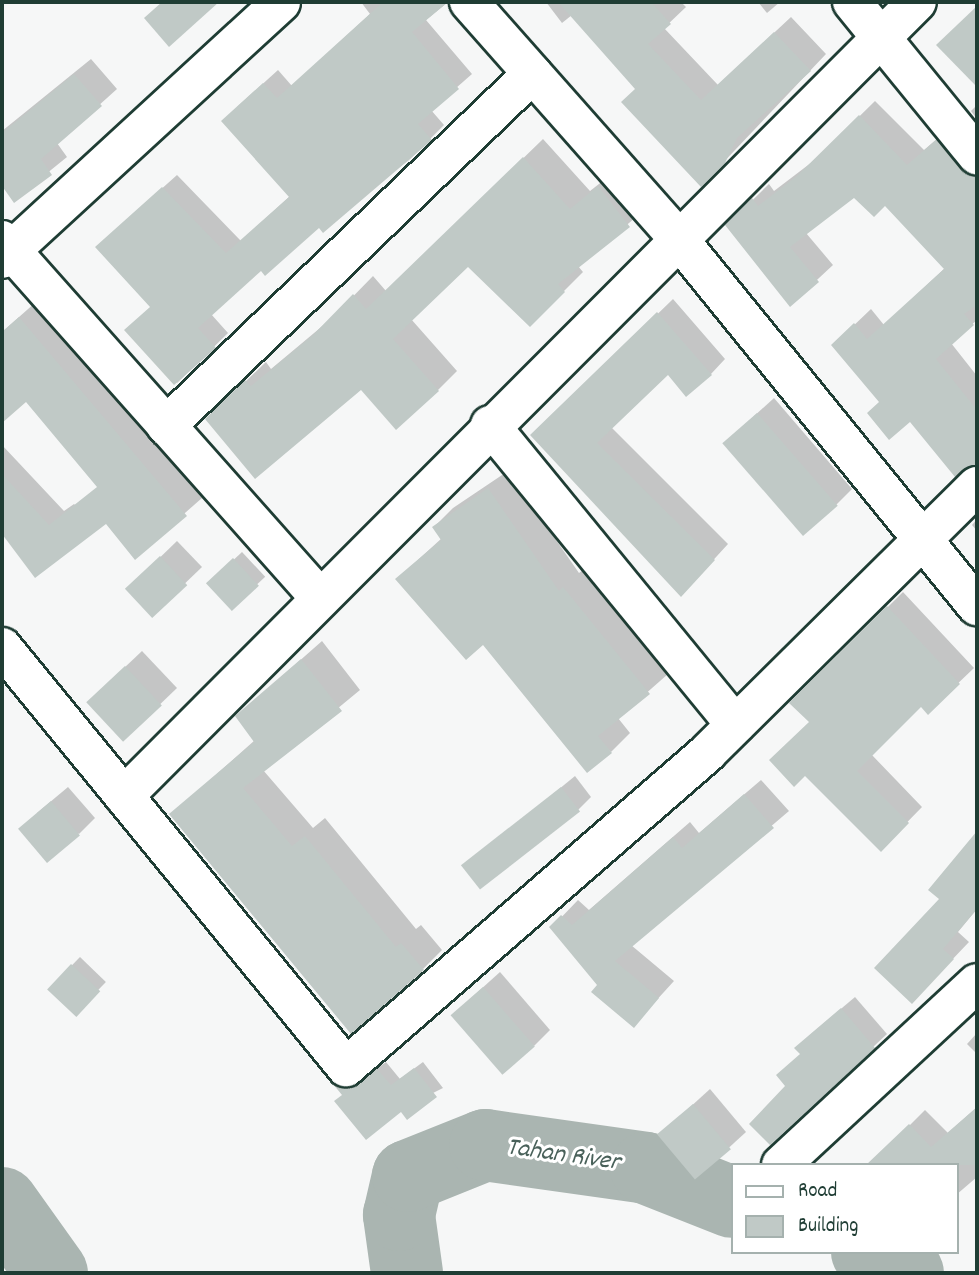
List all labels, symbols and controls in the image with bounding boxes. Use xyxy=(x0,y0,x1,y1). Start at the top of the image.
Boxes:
water label: Tahan River xyxy=(504,1133,622,1179)
legend xyxy=(730,1163,958,1254)
text: Road xyxy=(798,1177,837,1207)
text: Building xyxy=(798,1212,858,1242)

